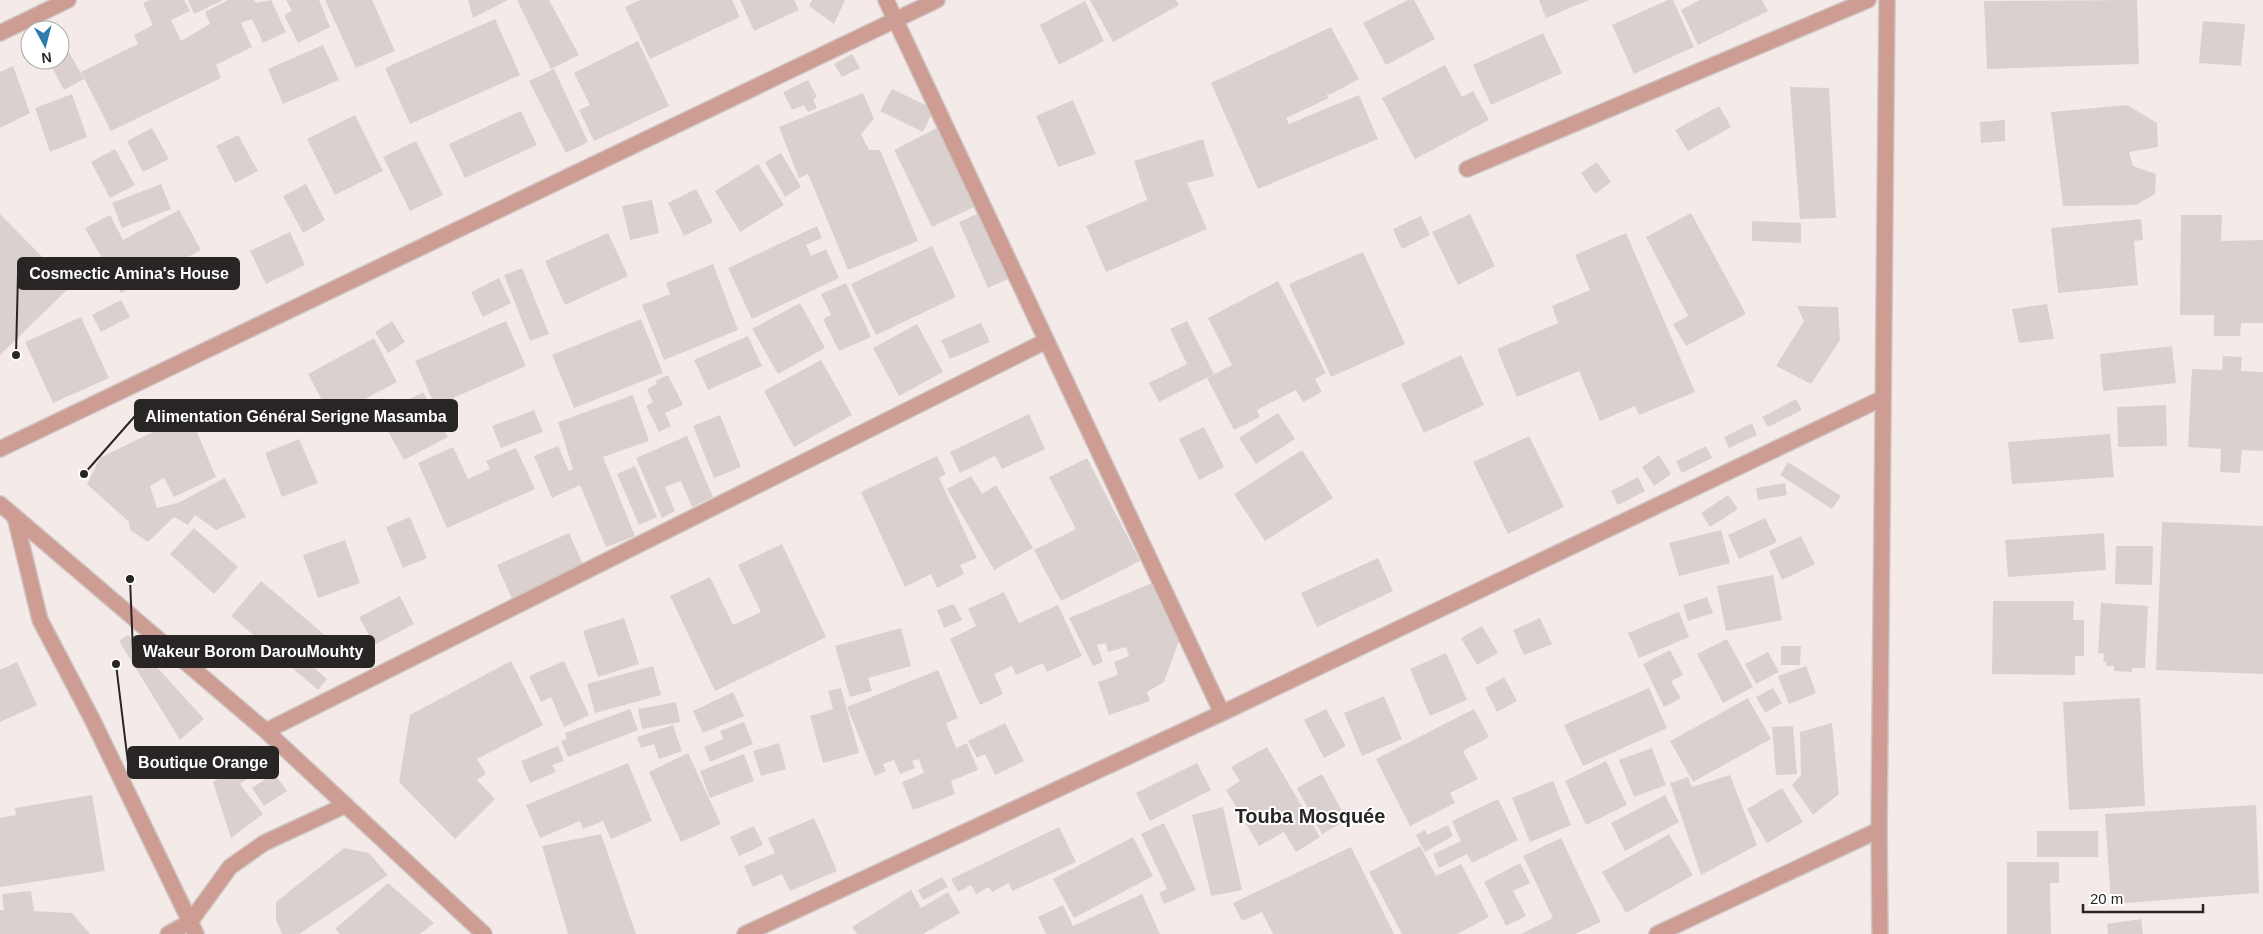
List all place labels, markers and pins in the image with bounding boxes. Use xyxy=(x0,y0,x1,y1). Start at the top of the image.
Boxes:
callout: Cosmectic Amina's House xyxy=(18,258,239,289)
callout: Alimentation Général Serigne Masamba xyxy=(135,400,457,431)
callout: Wakeur Borom DarouMouhty xyxy=(133,636,374,667)
callout: Boutique Orange xyxy=(128,747,278,778)

